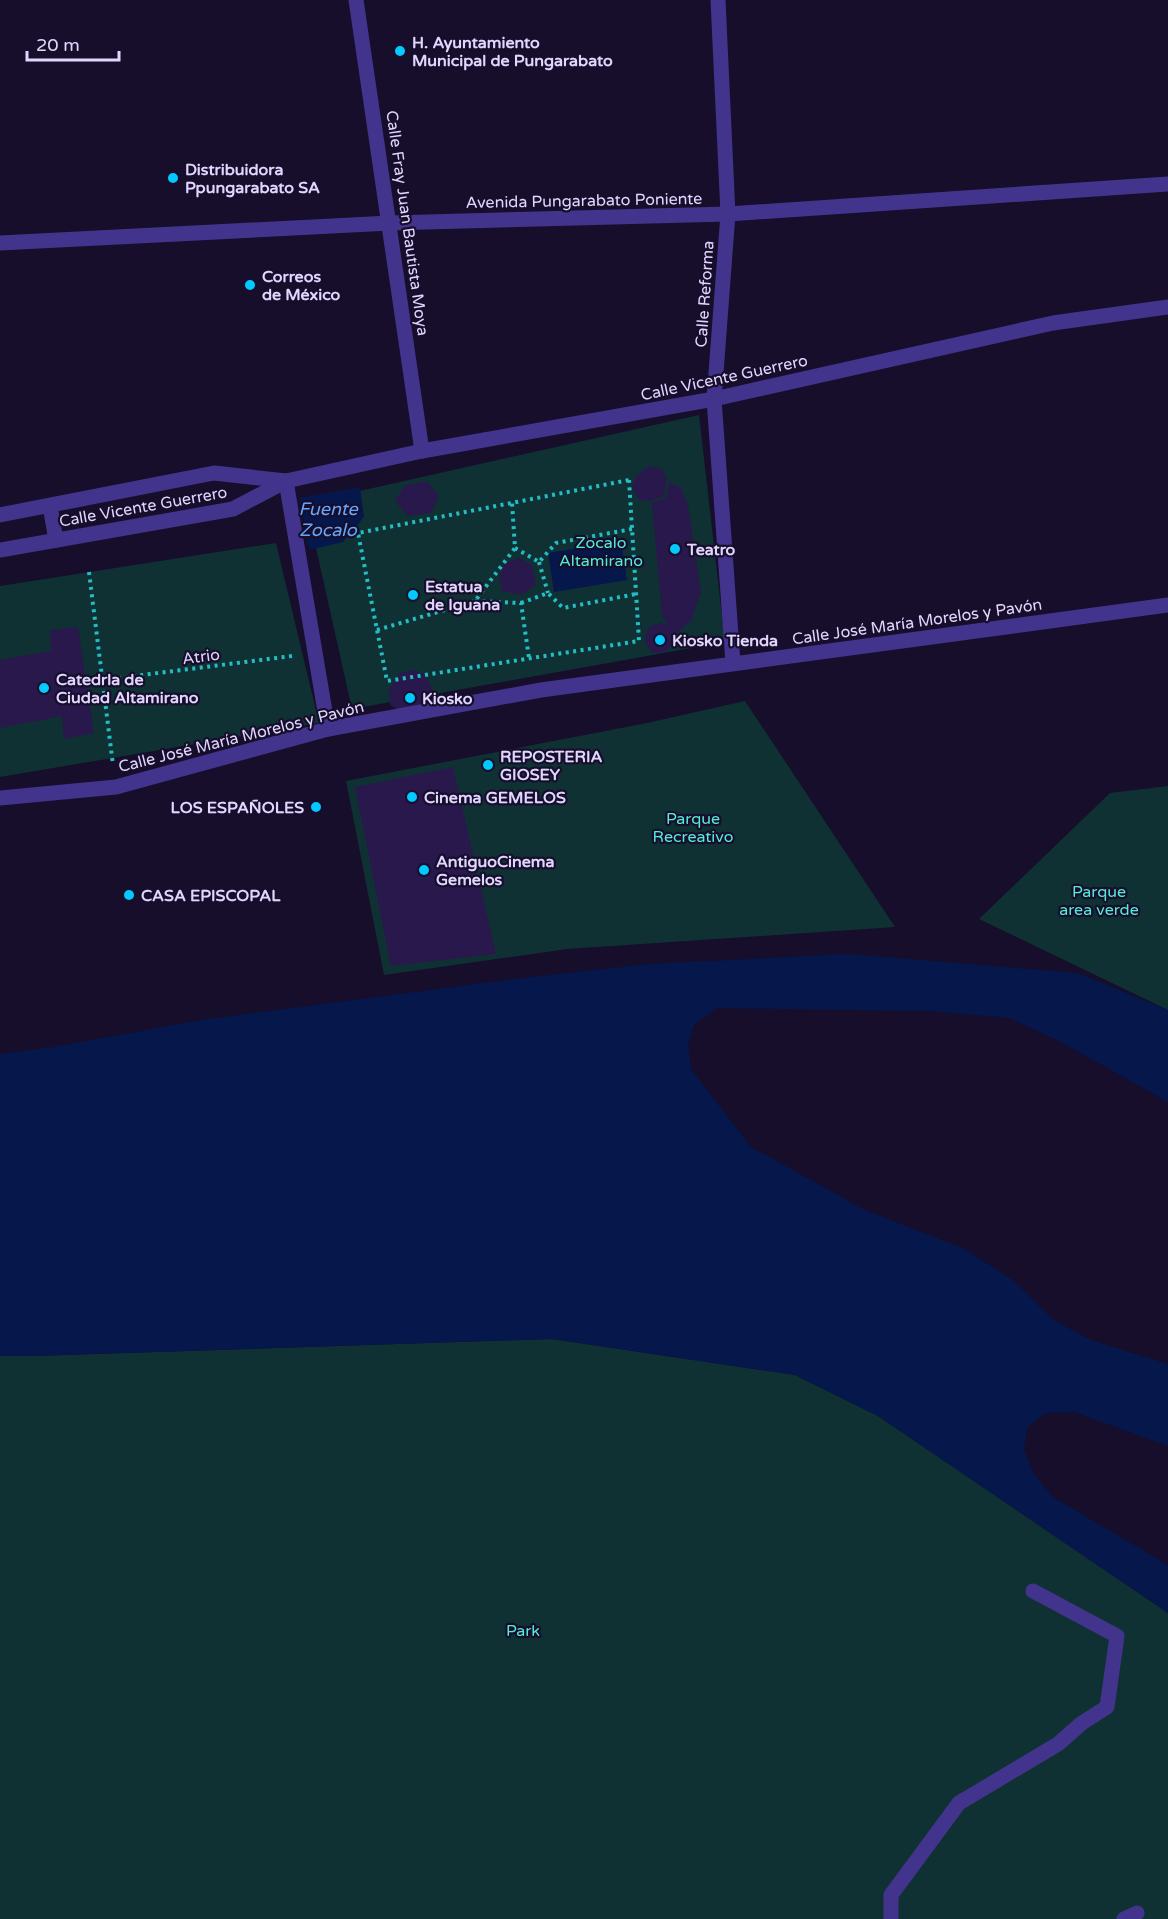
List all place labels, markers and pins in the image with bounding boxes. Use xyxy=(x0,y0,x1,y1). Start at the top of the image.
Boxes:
place label: H. Ayuntamiento Municipal de Pungarabato xyxy=(412,33,613,71)
marker: H. Ayuntamiento Municipal de Pungarabato xyxy=(393,44,407,58)
place label: Distribuidora Ppungarabato SA xyxy=(185,160,320,198)
marker: Distribuidora Ppungarabato SA xyxy=(166,171,180,185)
place label: Correos de México xyxy=(262,267,341,305)
marker: Correos de México xyxy=(243,278,257,292)
place label: Teatro xyxy=(686,540,736,560)
marker: Teatro xyxy=(668,542,682,556)
place label: Estatua de Iguana xyxy=(425,577,500,615)
marker: Estatua de Iguana xyxy=(406,588,420,602)
place label: Kiosko Tienda xyxy=(672,631,778,651)
marker: Kiosko Tienda xyxy=(653,633,667,647)
place label: Catedrla de Ciudad Altamirano xyxy=(56,670,199,708)
marker: Catedrla de Ciudad Altamirano xyxy=(37,681,51,695)
place label: Kiosko xyxy=(422,689,473,709)
marker: Kiosko xyxy=(403,691,417,705)
place label: REPOSTERIA GIOSEY xyxy=(500,747,603,785)
marker: REPOSTERIA GIOSEY xyxy=(481,758,495,772)
place label: Cinema GEMELOS xyxy=(424,788,566,808)
marker: Cinema GEMELOS xyxy=(405,790,419,804)
place label: LOS ESPAÑOLES xyxy=(171,798,304,818)
marker: LOS ESPAÑOLES xyxy=(309,800,323,814)
place label: AntiguoCinema Gemelos xyxy=(436,852,555,890)
marker: AntiguoCinema Gemelos xyxy=(417,863,431,877)
place label: CASA EPISCOPAL xyxy=(141,886,281,906)
marker: CASA EPISCOPAL xyxy=(122,888,136,902)

